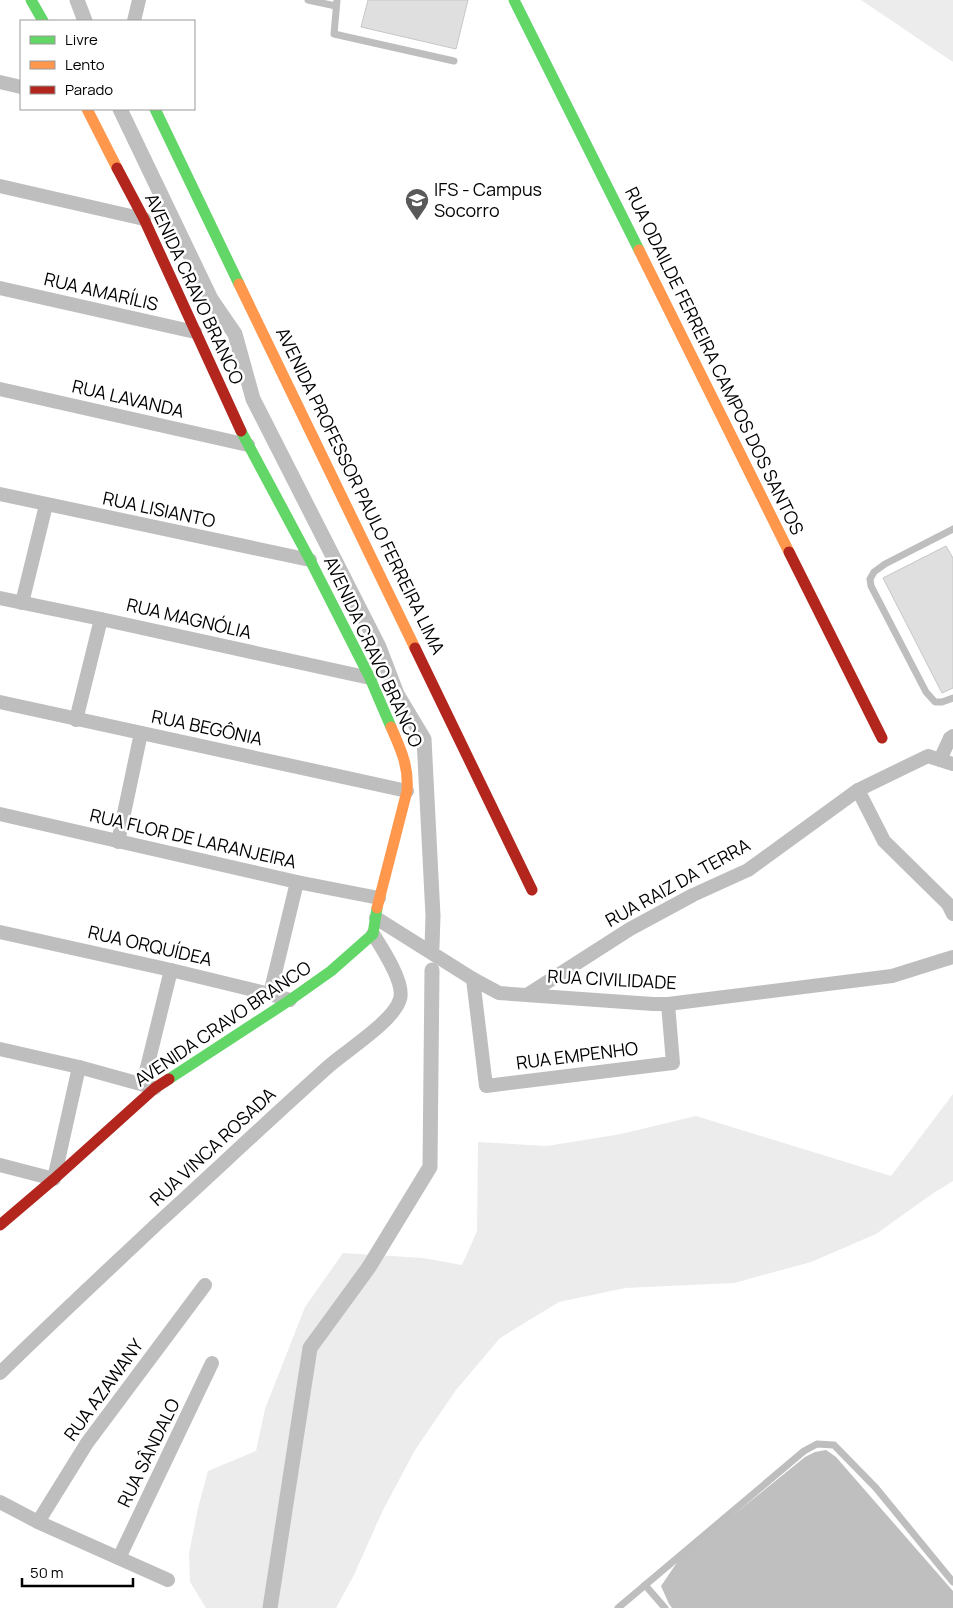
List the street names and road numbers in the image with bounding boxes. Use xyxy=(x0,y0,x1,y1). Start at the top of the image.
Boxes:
street label: RUA ODAILDE FERREIRA CAMPOS DOS SANTOS xyxy=(620,183,810,538)
street label: AVENIDA CRAVO BRANCO xyxy=(140,189,250,388)
street label: RUA AMARÍLIS xyxy=(42,266,161,316)
street label: AVENIDA PROFESSOR PAULO FERREIRA LIMA xyxy=(271,323,451,659)
street label: RUA LAVANDA xyxy=(70,373,187,423)
street label: RUA LISIANTO xyxy=(101,485,218,533)
street label: AVENIDA CRAVO BRANCO xyxy=(319,552,429,751)
street label: RUA MAGNÓLIA xyxy=(124,592,255,644)
street label: RUA BEGÔNIA xyxy=(150,704,265,751)
street label: RUA FLOR DE LARANJEIRA xyxy=(87,803,300,874)
street label: RUA RAIZ DA TERRA xyxy=(601,832,755,932)
street label: RUA ORQUÍDEA xyxy=(86,919,215,971)
street label: AVENIDA CRAVO BRANCO xyxy=(129,955,315,1091)
street label: RUA CIVILIDADE xyxy=(547,964,677,994)
street label: RUA EMPENHO xyxy=(515,1036,639,1074)
street label: RUA VINCA ROSADA xyxy=(144,1081,281,1211)
street label: RUA AZAWANY xyxy=(58,1333,149,1445)
street label: RUA SÂNDALO xyxy=(111,1394,185,1511)

